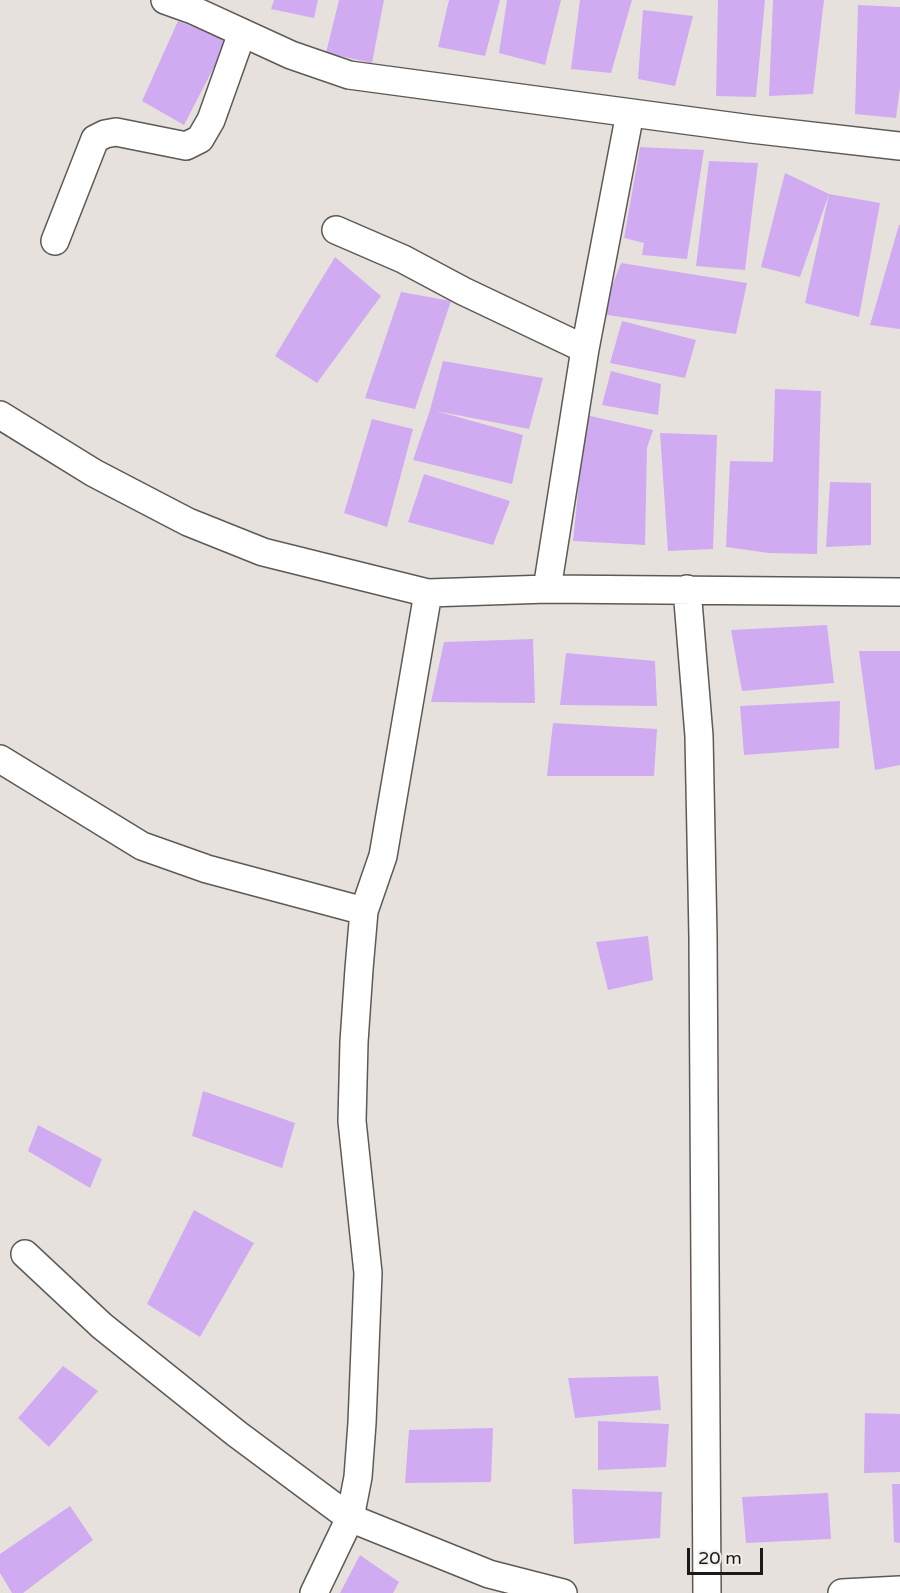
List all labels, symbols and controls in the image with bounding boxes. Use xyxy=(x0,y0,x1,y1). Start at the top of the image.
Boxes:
scale bar xyxy=(690,1536,766,1574)
text: 20 m xyxy=(698,1547,742,1569)

